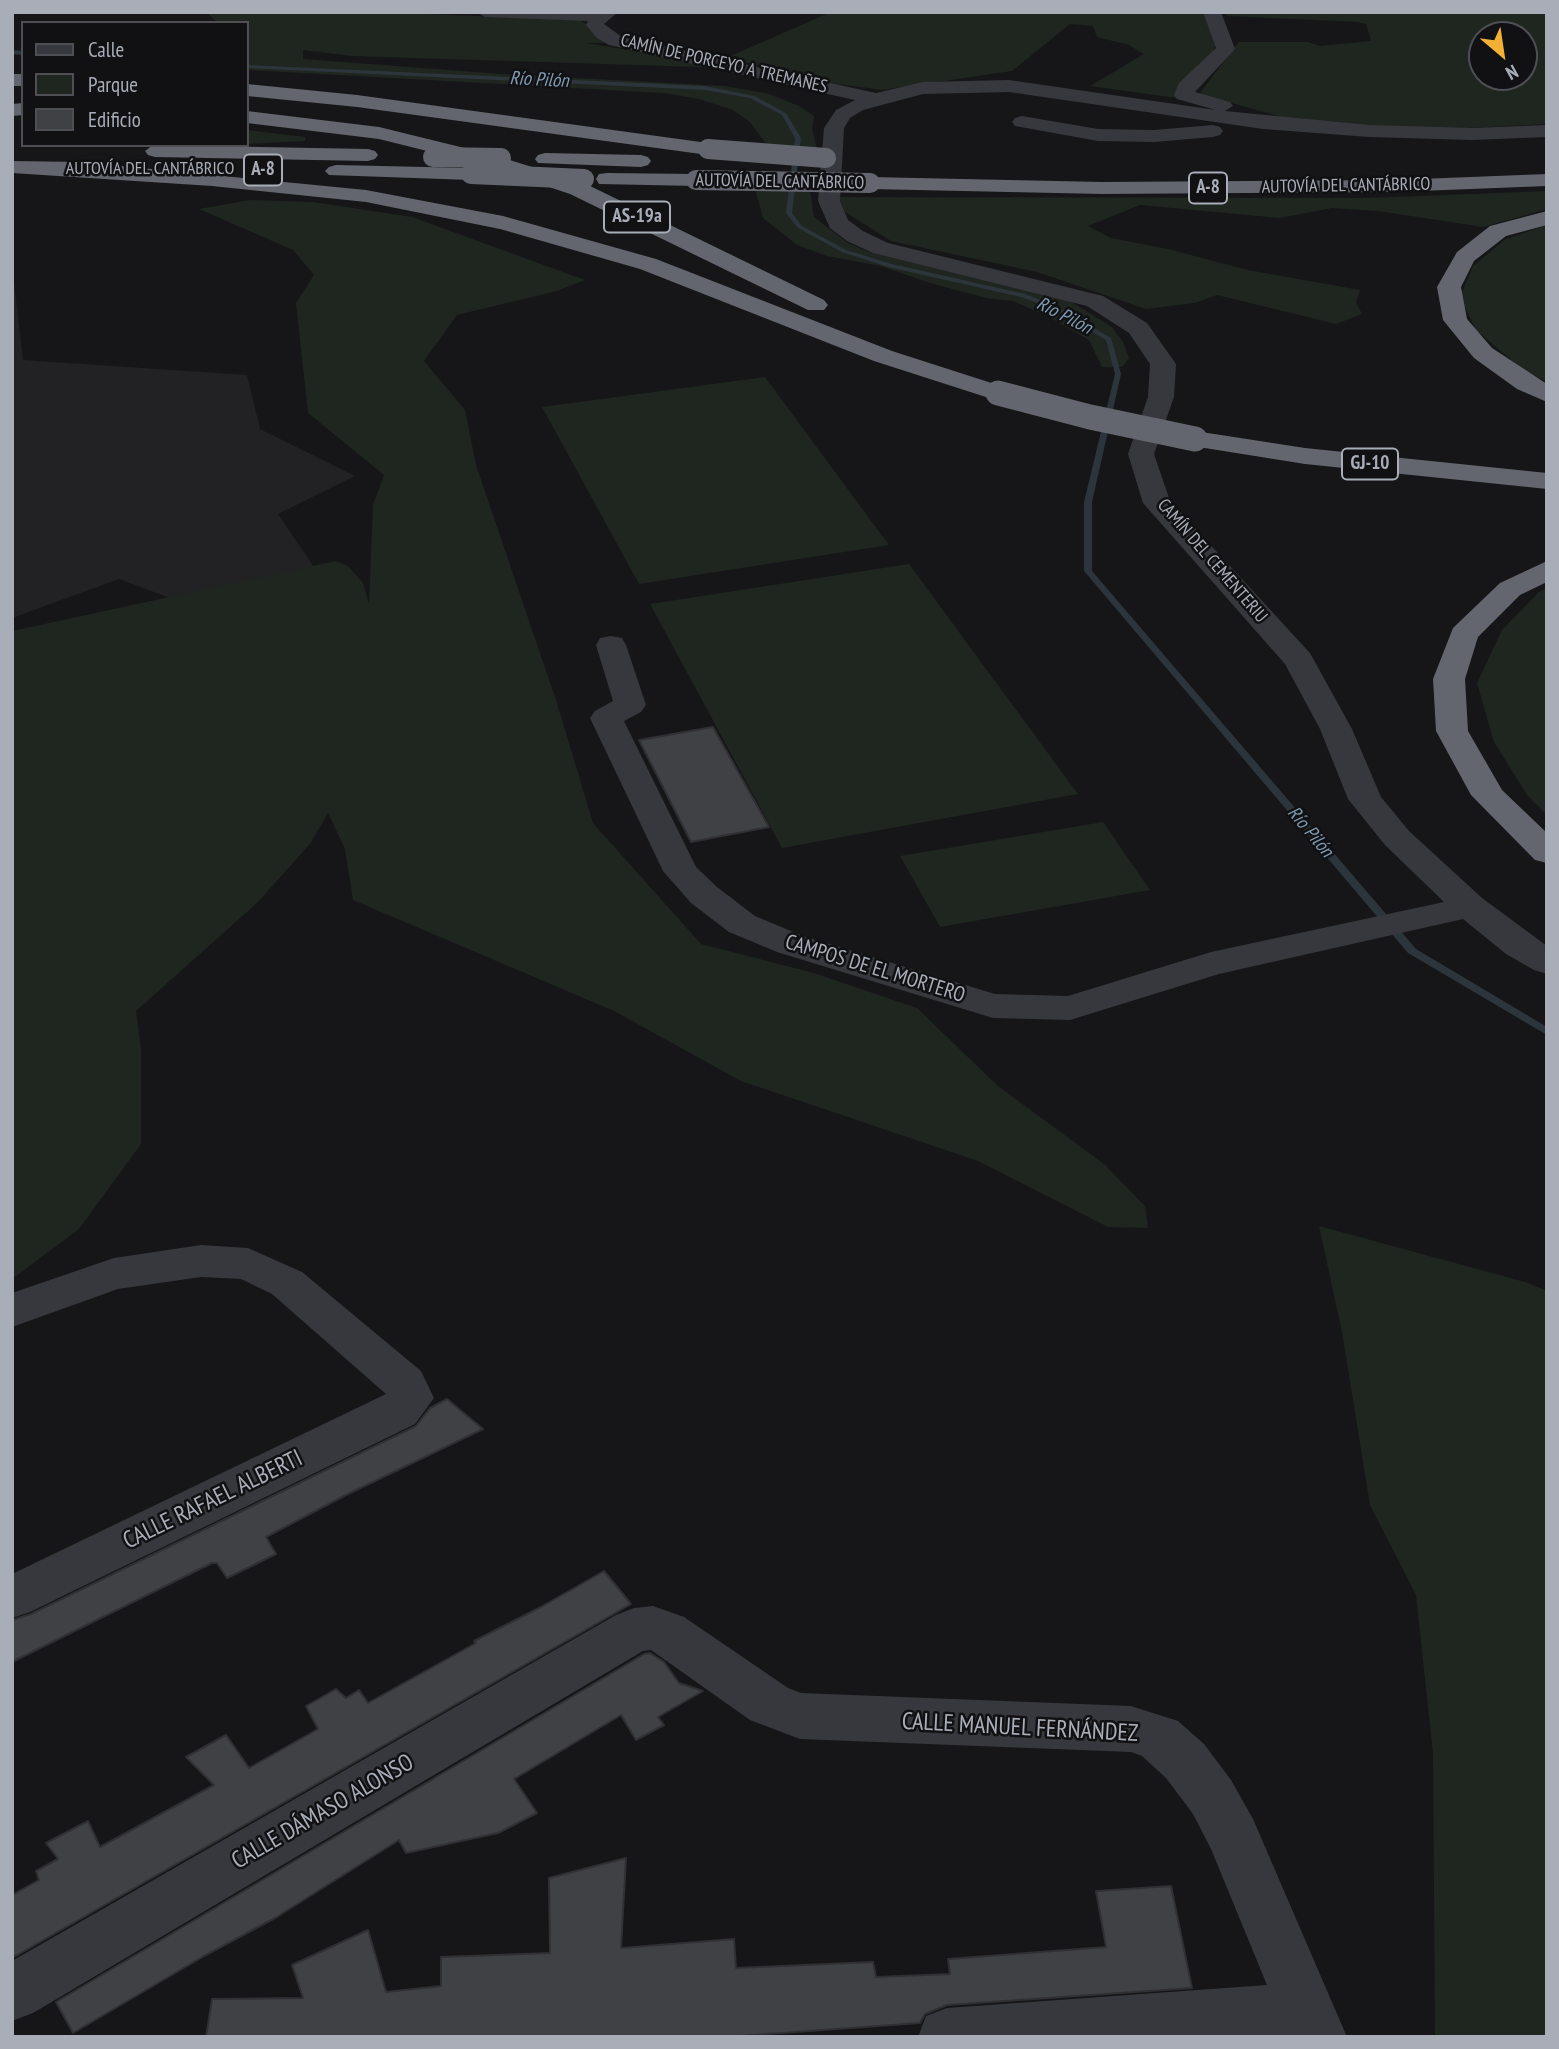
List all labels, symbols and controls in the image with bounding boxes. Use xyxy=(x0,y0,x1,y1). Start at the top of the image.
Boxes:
legend xyxy=(21,21,248,147)
north arrow xyxy=(1468,21,1538,91)
street label: CAMÍN DE PORCEYO A TREMAÑES xyxy=(619,30,829,98)
text: Calle xyxy=(88,36,124,63)
text: N xyxy=(1502,60,1523,86)
water label: Río Pilón xyxy=(509,67,569,93)
text: Parque xyxy=(88,71,138,98)
text: Edificio xyxy=(88,106,141,133)
road number: A-8 xyxy=(244,154,282,186)
street label: AUTOVÍA DEL CANTÁBRICO xyxy=(66,158,234,180)
street label: AUTOVÍA DEL CANTÁBRICO xyxy=(695,170,865,194)
road number: A-8 xyxy=(1189,172,1227,204)
street label: AUTOVÍA DEL CANTÁBRICO xyxy=(1261,174,1431,198)
road number: AS-19a xyxy=(604,202,670,232)
water label: Río Pilón xyxy=(1032,292,1096,340)
road number: GJ-10 xyxy=(1342,449,1398,480)
street label: CAMÍN DEL CEMENTERIU xyxy=(1152,495,1272,627)
water label: Río Pilón xyxy=(1282,802,1338,862)
street label: CAMPOS DE EL MORTERO xyxy=(782,930,968,1008)
street label: CALLE RAFAEL ALBERTI xyxy=(119,1444,307,1556)
street label: CALLE MANUEL FERNÁNDEZ xyxy=(901,1707,1139,1749)
street label: CALLE DÁMASO ALONSO xyxy=(227,1748,419,1876)

